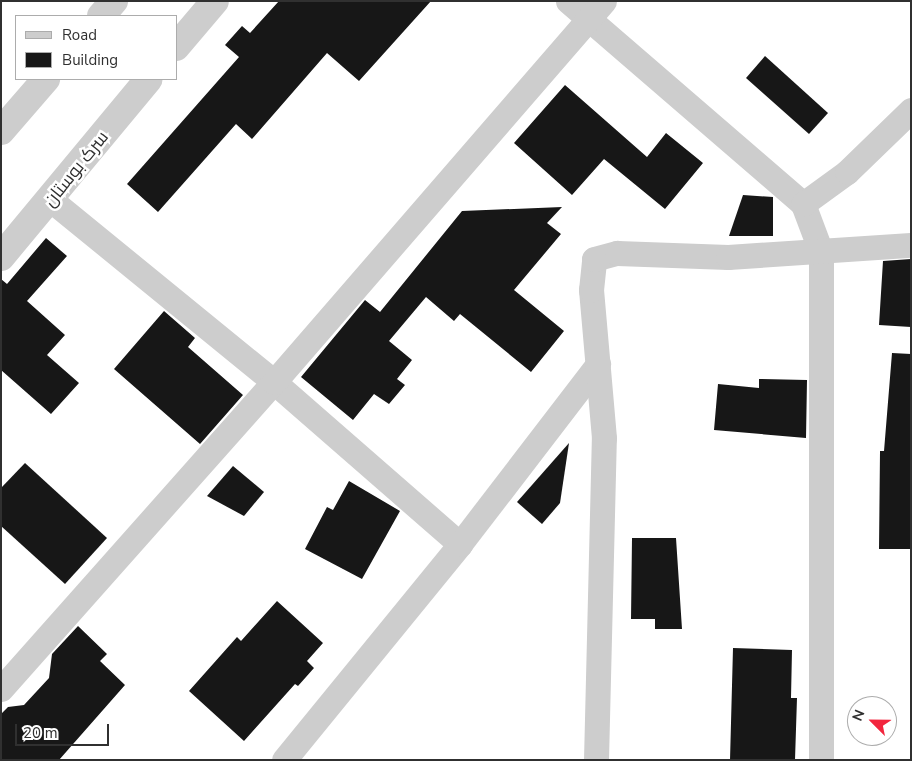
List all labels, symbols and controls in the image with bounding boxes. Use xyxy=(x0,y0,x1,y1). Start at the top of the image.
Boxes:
legend xyxy=(15,15,178,80)
text: Road xyxy=(62,25,97,45)
text: Building xyxy=(62,50,118,70)
street label: سرک بوستان xyxy=(39,127,113,211)
north arrow xyxy=(847,696,897,746)
text: N xyxy=(848,707,869,724)
scale bar xyxy=(18,714,111,746)
text: 20 m xyxy=(23,723,58,743)

